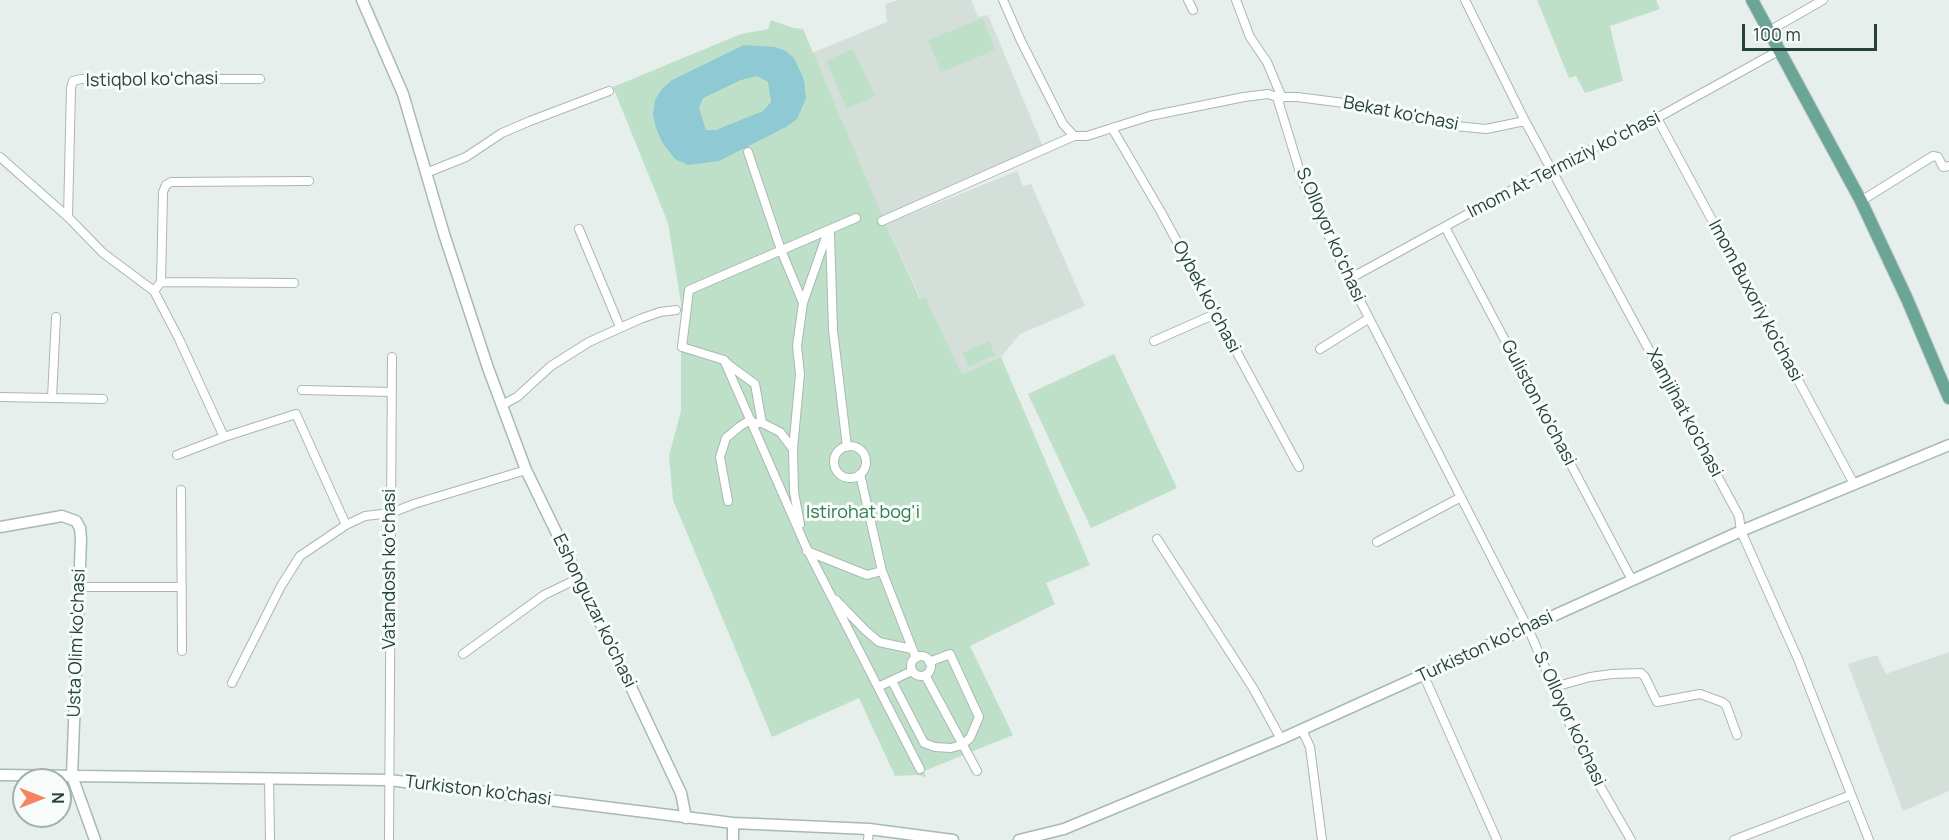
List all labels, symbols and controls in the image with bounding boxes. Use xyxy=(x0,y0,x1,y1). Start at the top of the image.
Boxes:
scale bar xyxy=(1745,12,1880,50)
text: 100 m xyxy=(1753,22,1801,46)
street label: Istiqbol koʻchasi xyxy=(86,68,218,92)
street label: Bekat ko'chasi xyxy=(1341,92,1461,136)
street label: Imom At-Termiziy koʻchasi xyxy=(1464,107,1664,223)
street label: S.Olloyor koʻchasi xyxy=(1291,165,1369,305)
street label: Imom Buxoriy ko'chasi xyxy=(1703,216,1807,386)
street label: Oybek koʻchasi xyxy=(1167,237,1245,357)
street label: Guliston ko'chasi xyxy=(1496,337,1580,469)
street label: Xamjihat ko'chasi xyxy=(1641,345,1727,481)
street label: Vatandosh koʻchasi xyxy=(379,489,401,649)
park label: Istirohat bog'i xyxy=(806,502,920,524)
street label: Eshonguzar ko'chasi xyxy=(547,531,641,691)
street label: Usta Olim ko'chasi xyxy=(64,568,90,718)
street label: Turkiston ko’chasi xyxy=(1414,606,1556,688)
street label: S. Olloyor ko'chasi xyxy=(1528,648,1610,790)
north arrow xyxy=(12,768,72,828)
street label: Turkiston ko’chasi xyxy=(404,771,552,811)
text: N xyxy=(47,792,69,804)

